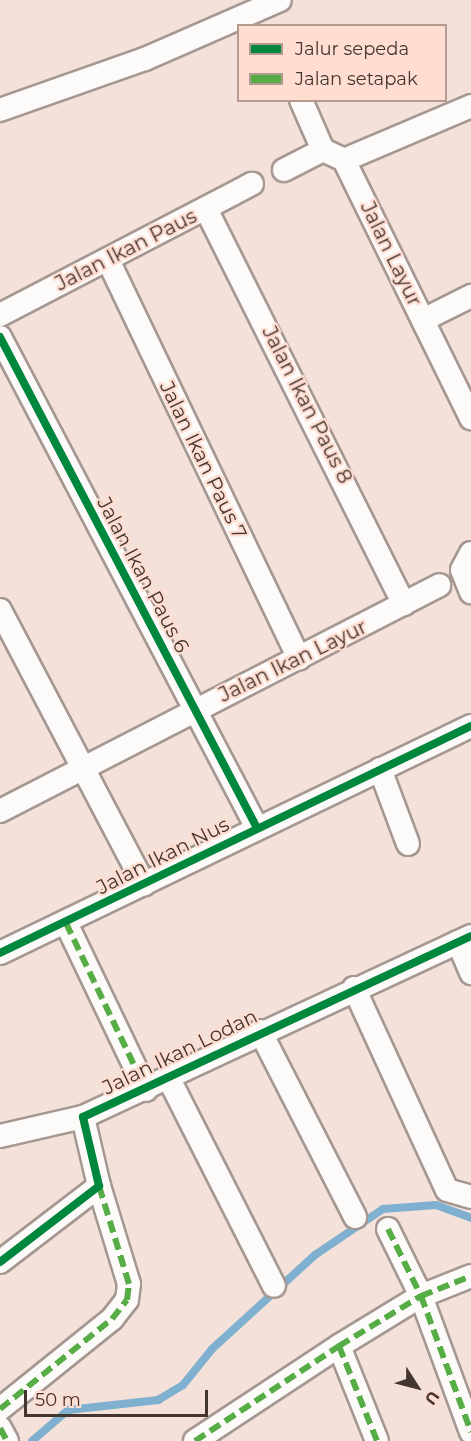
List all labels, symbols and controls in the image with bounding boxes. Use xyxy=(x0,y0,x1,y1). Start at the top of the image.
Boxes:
legend xyxy=(237,24,447,102)
text: Jalur sepeda xyxy=(295,38,409,60)
text: Jalan setapak xyxy=(295,68,418,90)
street label: Jalan Layur xyxy=(355,198,427,310)
street label: Jalan Ikan Paus xyxy=(51,204,201,296)
street label: Jalan Ikan Paus 8 xyxy=(257,322,357,488)
street label: Jalan Ikan Paus 7 xyxy=(154,377,252,543)
street label: Jalan Ikan Paus 6 xyxy=(92,493,194,657)
street label: Jalan Ikan Layur xyxy=(215,615,371,707)
street label: Jalan Ikan Nus xyxy=(93,812,233,900)
street label: Jalan Ikan Lodan xyxy=(99,1004,261,1100)
north arrow xyxy=(387,1357,447,1417)
scale bar xyxy=(27,1378,212,1416)
text: U xyxy=(421,1387,443,1409)
text: 50 m xyxy=(35,1389,81,1411)

